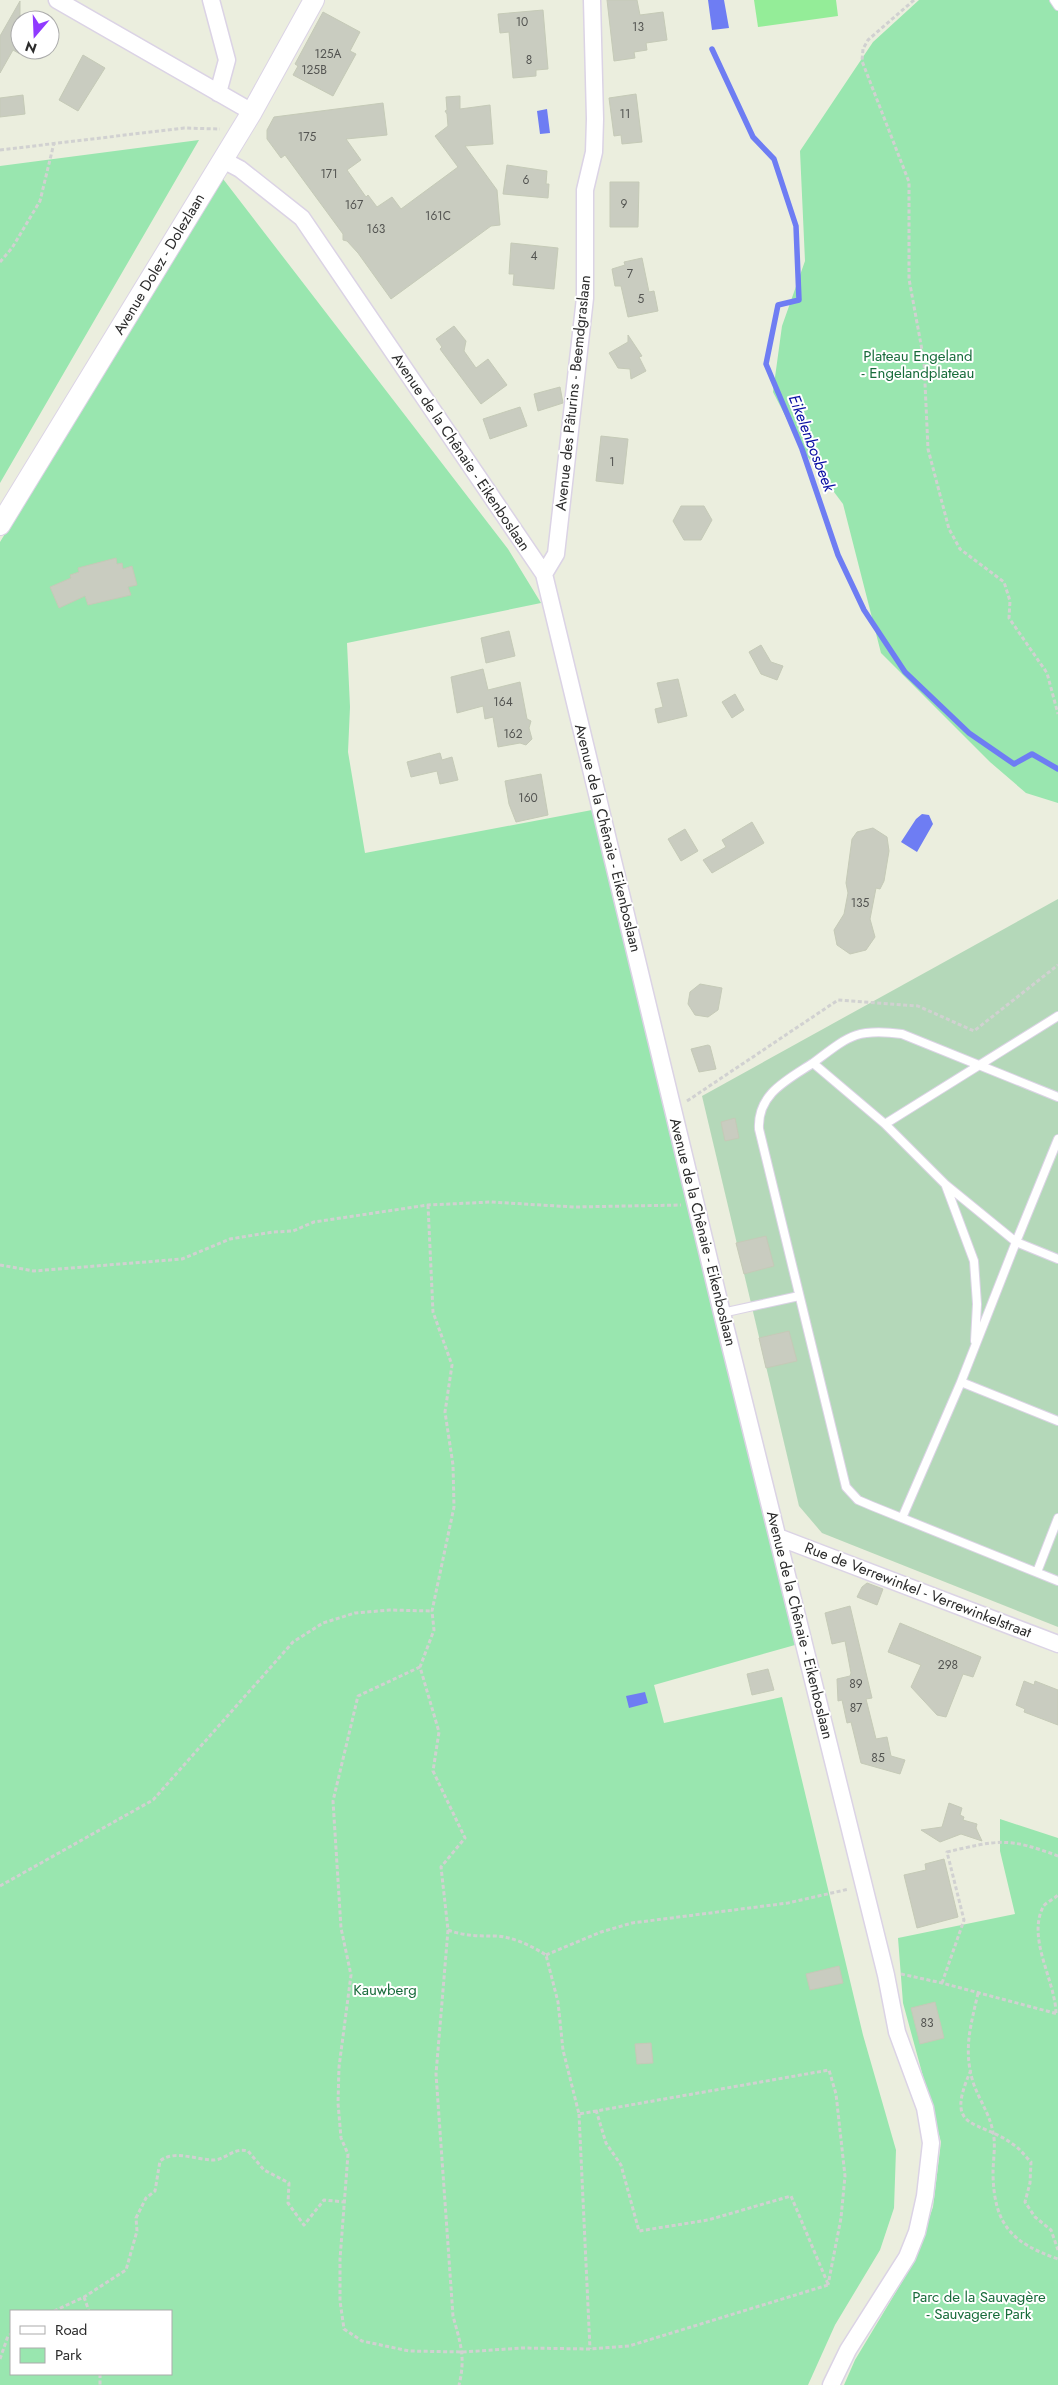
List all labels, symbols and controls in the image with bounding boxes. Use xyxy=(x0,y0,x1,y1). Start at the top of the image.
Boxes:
north arrow xyxy=(10,10,60,60)
house number: 10 xyxy=(516,13,528,31)
house number: 13 xyxy=(632,18,644,36)
text: N xyxy=(22,36,39,59)
house number: 125A xyxy=(315,45,342,63)
house number: 8 xyxy=(526,51,532,69)
house number: 125B xyxy=(301,61,327,79)
house number: 11 xyxy=(620,105,630,123)
house number: 175 xyxy=(298,128,316,146)
house number: 171 xyxy=(320,165,338,183)
house number: 6 xyxy=(523,171,530,189)
street label: Avenue Dolez - Dolezlaan xyxy=(108,189,210,339)
house number: 9 xyxy=(621,195,628,213)
house number: 167 xyxy=(345,196,364,214)
house number: 161C xyxy=(425,207,451,225)
house number: 163 xyxy=(367,220,386,238)
house number: 4 xyxy=(531,247,538,265)
house number: 7 xyxy=(627,265,634,283)
street label: Avenue des Pâturins - Beemdgraslaan xyxy=(550,274,596,512)
house number: 5 xyxy=(638,290,645,308)
park label: Plateau Engeland - Engelandplateau xyxy=(862,345,974,384)
street label: Avenue de la Chênaie - Eikenboslaan xyxy=(386,349,536,555)
water label: Eikelenbosbeek xyxy=(783,391,841,496)
house number: 1 xyxy=(609,453,615,471)
house number: 164 xyxy=(493,693,513,711)
street label: Avenue de la Chênaie - Eikenboslaan xyxy=(569,722,647,954)
house number: 162 xyxy=(503,725,523,743)
house number: 160 xyxy=(518,789,538,807)
house number: 135 xyxy=(851,894,870,912)
street label: Avenue de la Chênaie - Eikenboslaan xyxy=(664,1116,742,1348)
street label: Avenue de la Chênaie - Eikenboslaan xyxy=(761,1509,839,1741)
street label: Rue de Verrewinkel - Verrewinkelstraat xyxy=(801,1536,1035,1644)
house number: 298 xyxy=(938,1656,958,1674)
house number: 89 xyxy=(849,1675,863,1693)
house number: 87 xyxy=(850,1699,863,1717)
house number: 85 xyxy=(871,1749,885,1767)
park label: Kauwberg xyxy=(353,1979,417,2001)
house number: 83 xyxy=(920,2014,934,2032)
park label: Parc de la Sauvagère - Sauvagere Park xyxy=(912,2286,1046,2325)
legend xyxy=(10,2310,172,2375)
text: Road xyxy=(55,2319,87,2341)
text: Park xyxy=(55,2344,82,2366)

